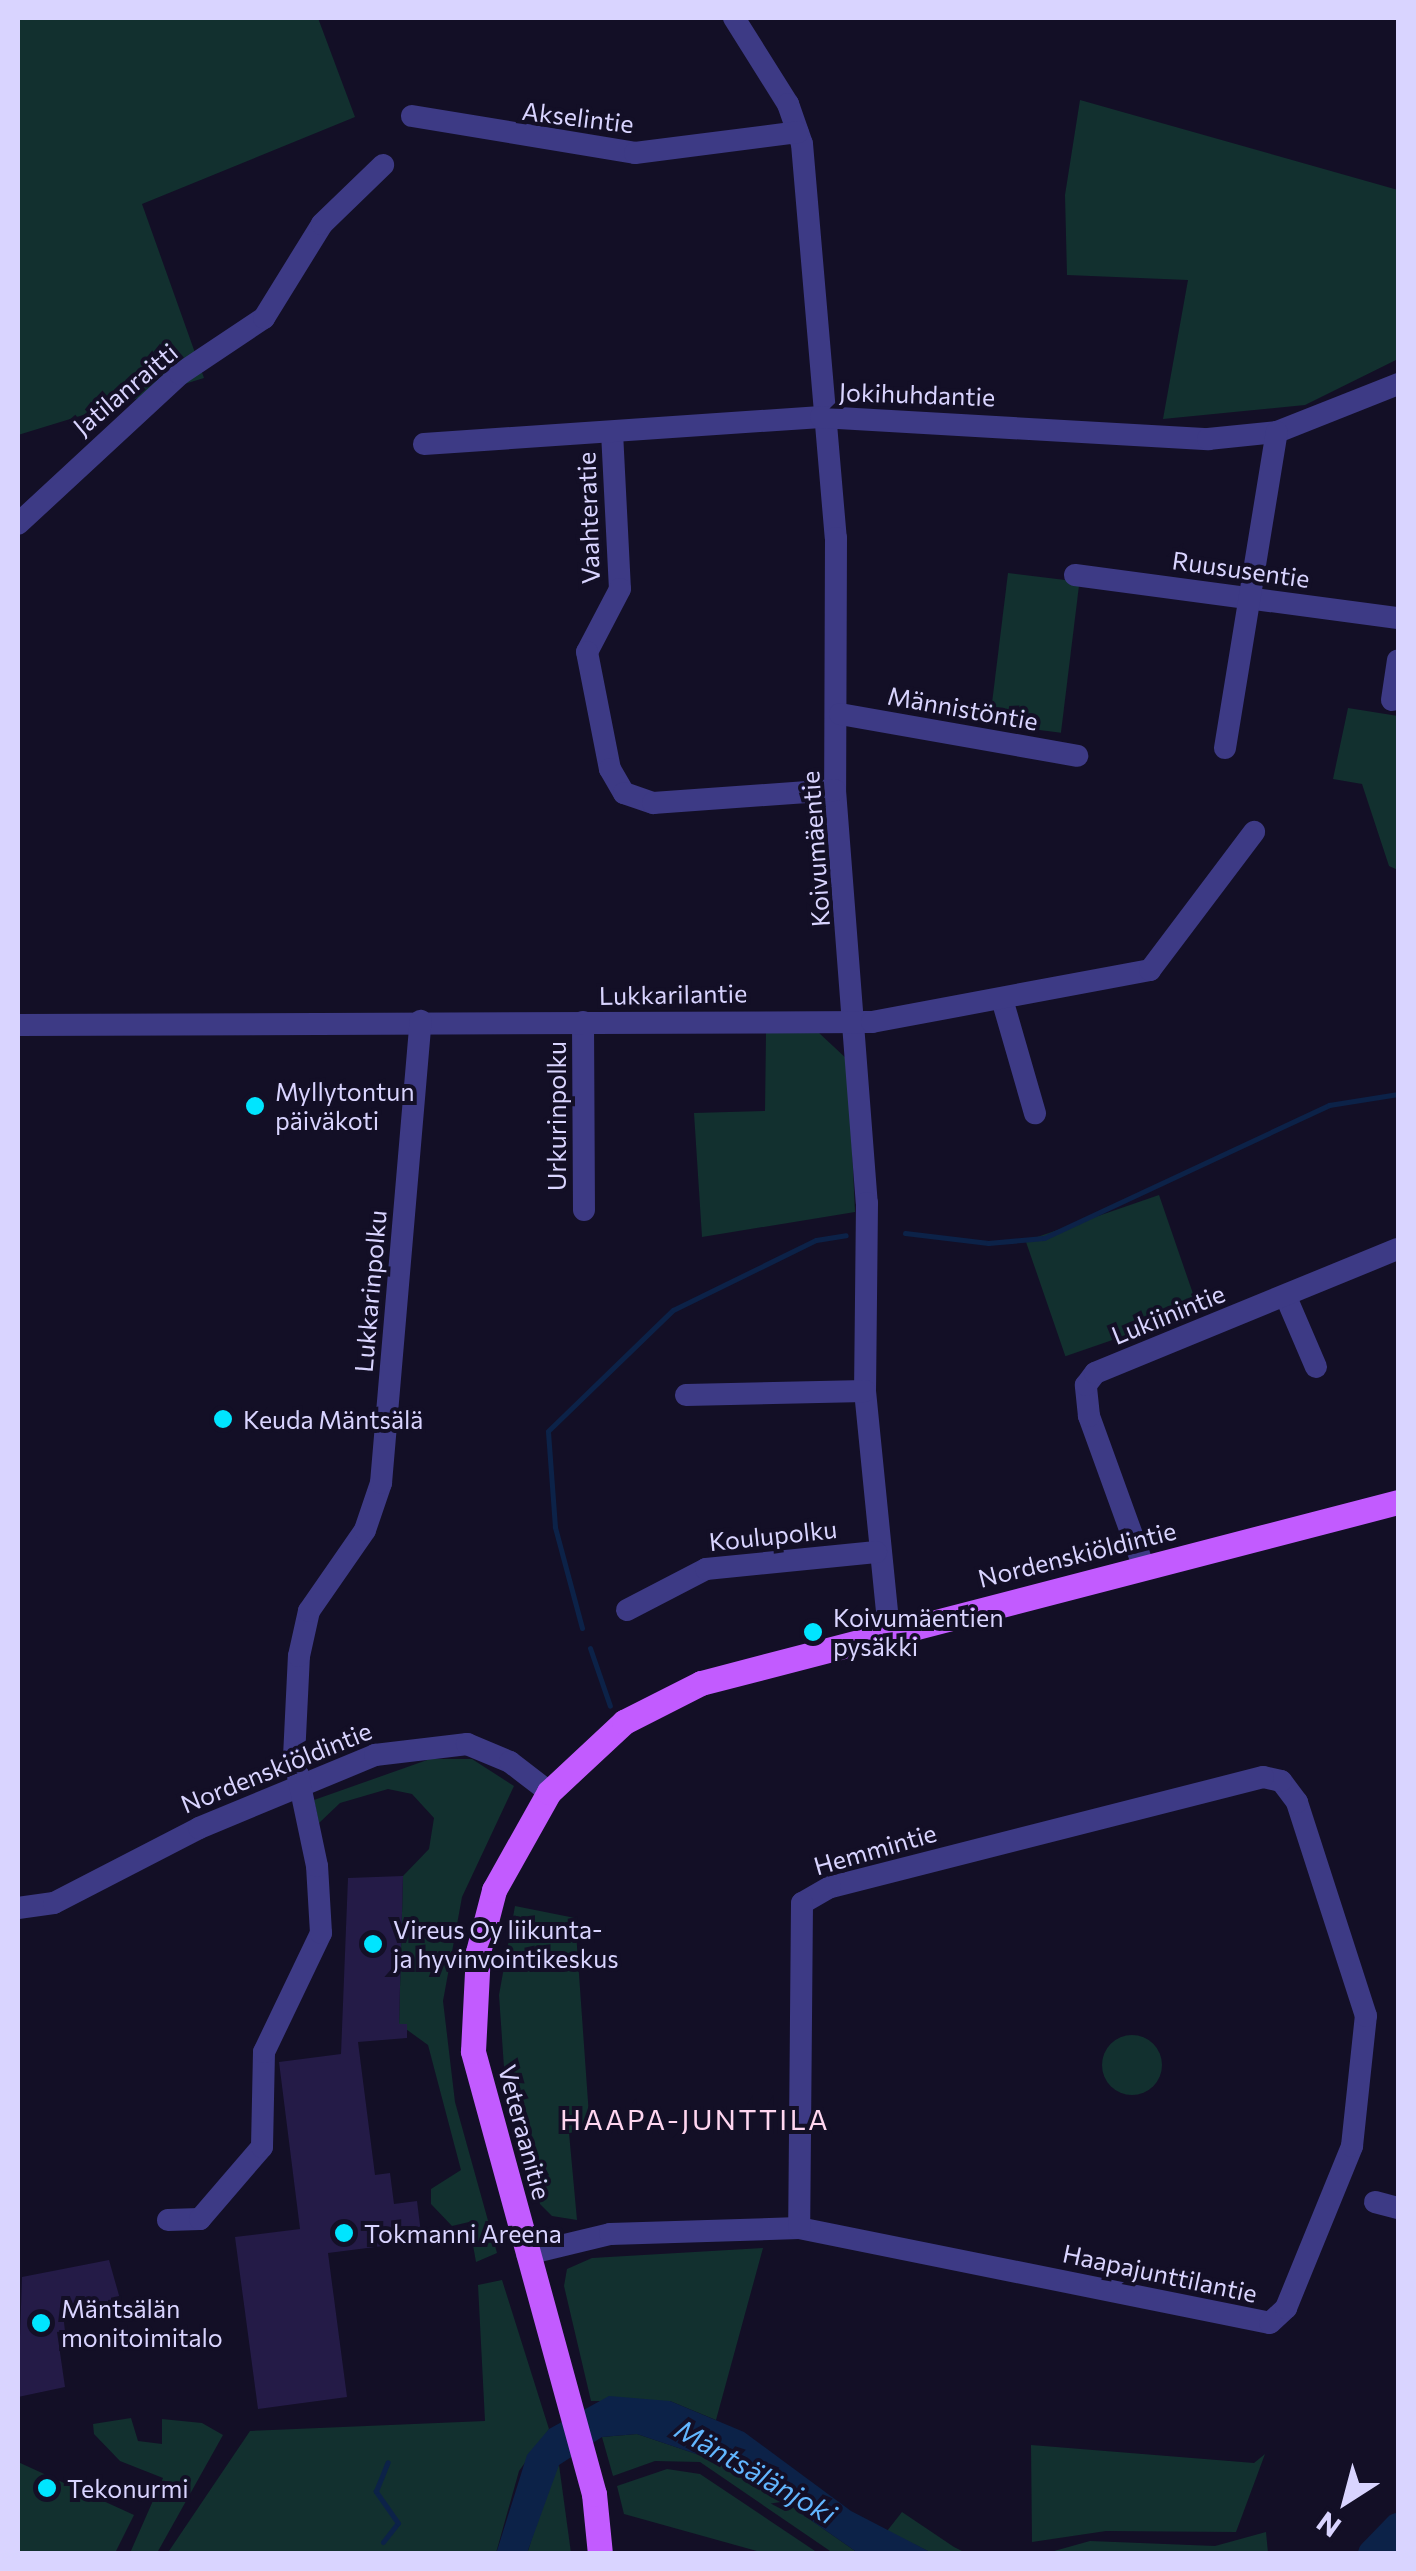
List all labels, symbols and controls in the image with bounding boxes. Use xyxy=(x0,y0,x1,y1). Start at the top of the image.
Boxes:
street label: Akselintie xyxy=(520,95,636,139)
street label: Jatilanraitti xyxy=(67,337,183,441)
street label: Jokihuhdantie xyxy=(838,376,996,412)
street label: Vaahteratie xyxy=(571,451,605,585)
street label: Ruususentie xyxy=(1170,544,1312,594)
street label: Männistöntie xyxy=(885,680,1041,736)
street label: Koivumäentie xyxy=(795,770,835,928)
street label: Lukkarilantie xyxy=(599,978,747,1010)
street label: Urkurinpolku xyxy=(541,1041,571,1191)
place label: Myllytontun päiväkoti xyxy=(275,1077,415,1136)
marker: Myllytontun päiväkoti xyxy=(244,1095,266,1117)
street label: Lukkarinpolku xyxy=(348,1209,392,1373)
street label: Lukiinintie xyxy=(1107,1278,1229,1350)
place label: Keuda Mäntsälä xyxy=(243,1404,423,1434)
marker: Keuda Mäntsälä xyxy=(212,1408,234,1430)
street label: Koulupolku xyxy=(707,1513,839,1557)
street label: Nordenskiöldintie xyxy=(975,1515,1179,1593)
place label: Koivumäentien pysäkki xyxy=(833,1603,1004,1662)
marker: Koivumäentien pysäkki xyxy=(802,1621,824,1643)
street label: Nordenskiöldintie xyxy=(176,1715,376,1819)
street label: Hemmintie xyxy=(810,1817,940,1881)
place label: Vireus Oy liikunta- ja hyvinvointikeskus xyxy=(393,1915,619,1974)
marker: Vireus Oy liikunta- ja hyvinvointikeskus xyxy=(362,1933,384,1955)
street label: Veteraanitie xyxy=(493,2061,557,2203)
district label: HAAPA-JUNTTILA xyxy=(560,2102,830,2136)
place label: Tokmanni Areena xyxy=(364,2218,562,2248)
marker: Tokmanni Areena xyxy=(333,2222,355,2244)
street label: Haapajunttilantie xyxy=(1060,2238,1260,2308)
place label: Mäntsälän monitoimitalo xyxy=(61,2294,223,2353)
marker: Mäntsälän monitoimitalo xyxy=(30,2312,52,2334)
water label: Mäntsälänjoki xyxy=(670,2412,842,2530)
north arrow xyxy=(1296,2451,1396,2551)
place label: Tekonurmi xyxy=(67,2473,189,2503)
marker: Tekonurmi xyxy=(36,2477,58,2499)
text: N xyxy=(1310,2505,1347,2545)

